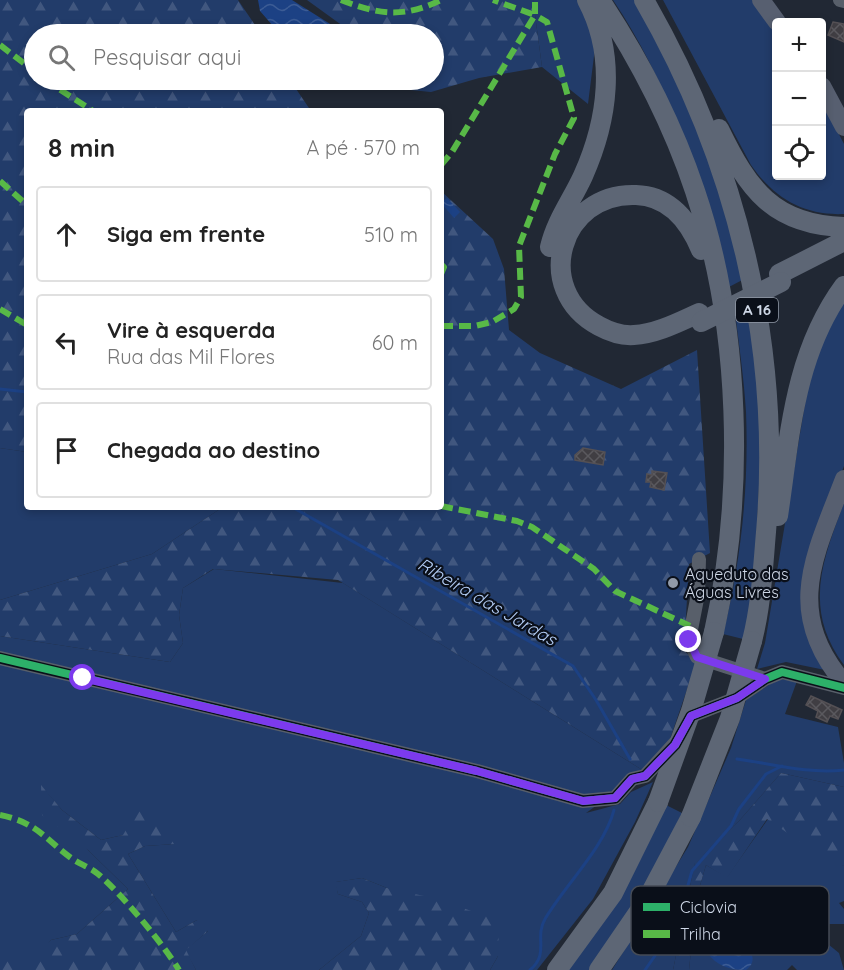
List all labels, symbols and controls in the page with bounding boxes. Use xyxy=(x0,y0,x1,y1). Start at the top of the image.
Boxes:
map controls xyxy=(772,18,826,180)
button: + xyxy=(772,18,826,72)
search box xyxy=(24,24,444,90)
icon: search xyxy=(45,41,78,74)
text: Pesquisar aqui xyxy=(93,43,241,71)
button: − xyxy=(772,72,826,126)
button: locate xyxy=(772,126,826,180)
text: 8 min xyxy=(48,131,115,164)
text: A pé · 570 m xyxy=(307,135,420,160)
icon: ahead xyxy=(50,218,83,251)
text: Siga em frente xyxy=(107,220,265,248)
text: 510 m xyxy=(364,222,418,247)
road number: A 16 xyxy=(736,298,778,322)
text: Vire à esquerda xyxy=(107,316,275,344)
icon: left xyxy=(50,326,83,359)
text: 60 m xyxy=(372,330,418,355)
text: Rua das Mil Flores xyxy=(107,344,275,369)
icon: arrive xyxy=(50,434,83,467)
text: Chegada ao destino xyxy=(107,436,320,464)
water label: Ribeira das Jardas xyxy=(414,552,562,651)
place label: Aqueduto das Águas Livres xyxy=(685,564,789,602)
marker: Aqueduto das Águas Livres xyxy=(666,576,680,590)
route end xyxy=(675,626,701,652)
route start xyxy=(69,664,95,690)
legend xyxy=(631,886,829,955)
text: Ciclovia xyxy=(680,897,737,917)
text: Trilha xyxy=(680,924,721,944)

